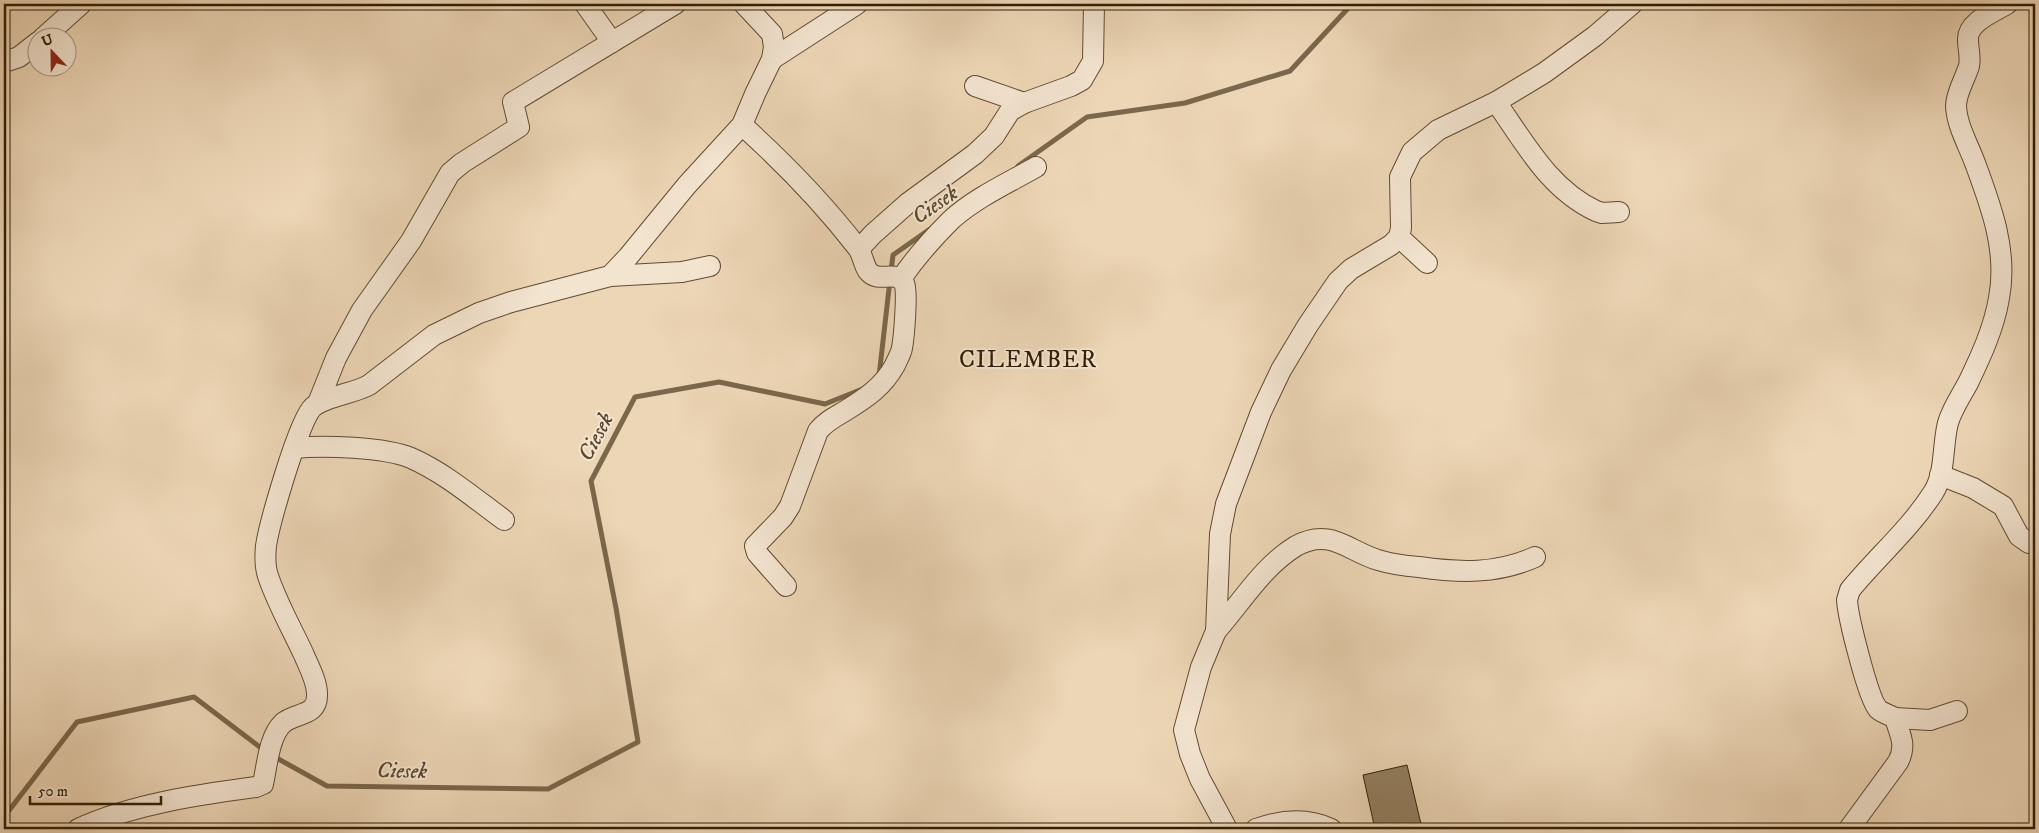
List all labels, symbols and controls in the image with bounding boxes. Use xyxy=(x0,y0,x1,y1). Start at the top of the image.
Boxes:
north arrow xyxy=(28,28,78,78)
text: U xyxy=(39,30,56,51)
water label: Ciesek xyxy=(907,179,964,231)
district label: CILEMBER xyxy=(959,345,1097,375)
water label: Ciesek xyxy=(572,408,620,466)
water label: Ciesek xyxy=(376,757,428,785)
scale bar xyxy=(30,773,161,805)
text: 50 m xyxy=(38,782,68,801)

